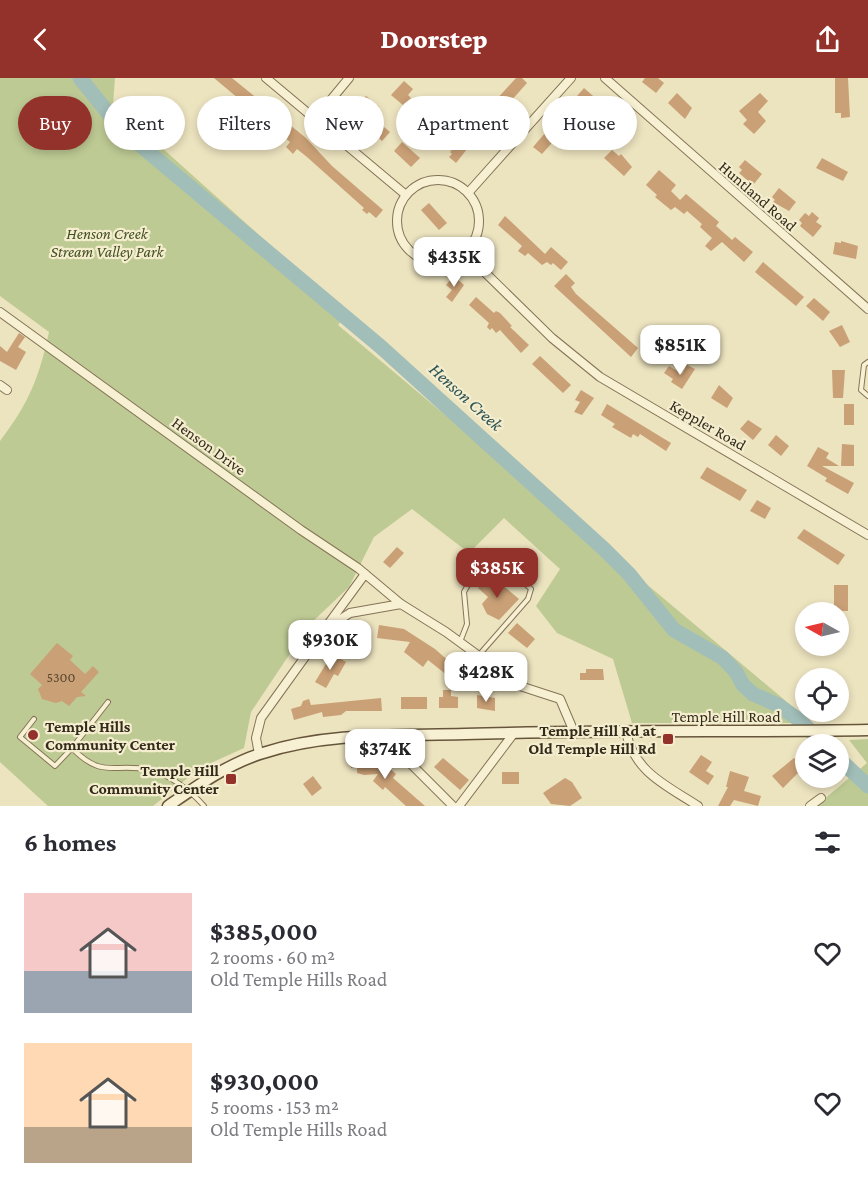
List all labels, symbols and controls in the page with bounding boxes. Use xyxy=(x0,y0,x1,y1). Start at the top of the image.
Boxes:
icon: back xyxy=(24,23,57,56)
icon: share xyxy=(811,23,844,56)
text: Doorstep xyxy=(380,24,488,54)
chip: Buy xyxy=(18,96,92,150)
chip: Rent xyxy=(104,96,185,150)
chip: Filters xyxy=(197,96,292,150)
chip: New xyxy=(304,96,384,150)
chip: Apartment xyxy=(396,96,530,150)
chip: House xyxy=(542,96,637,150)
street label: Huntland Road xyxy=(716,158,801,235)
park label: Henson Creek Stream Valley Park xyxy=(51,225,164,261)
pin: $435K xyxy=(412,237,496,288)
text: $435K xyxy=(428,245,480,267)
pin: $851K xyxy=(638,325,722,376)
text: $851K xyxy=(654,333,706,355)
water label: Henson Creek xyxy=(425,359,508,436)
street label: Keppler Road xyxy=(666,396,750,455)
street label: Henson Drive xyxy=(169,414,249,478)
pin: $385K xyxy=(455,548,539,599)
text: $385K xyxy=(470,556,524,578)
north arrow xyxy=(795,602,849,656)
map controls xyxy=(795,602,849,788)
pin: $930K xyxy=(288,620,372,671)
text: $930K xyxy=(302,628,358,650)
pin: $428K xyxy=(444,652,528,703)
text: $428K xyxy=(458,660,514,682)
button: locate xyxy=(795,668,849,722)
house number: 5300 xyxy=(47,669,76,685)
street label: Temple Hill Road xyxy=(671,708,781,726)
place label: Temple Hills Community Center xyxy=(45,718,176,753)
place label: Temple Hill Rd at Old Temple Hill Rd xyxy=(528,722,656,757)
marker: Temple Hills Community Center xyxy=(26,728,40,742)
pin: $374K xyxy=(343,729,427,780)
marker: Temple Hill Rd at Old Temple Hill Rd xyxy=(661,732,675,746)
button: layers xyxy=(795,734,849,788)
text: $374K xyxy=(359,737,411,759)
place label: Temple Hill Community Center xyxy=(89,762,220,797)
marker: Temple Hill Community Center xyxy=(224,772,238,786)
icon: filters xyxy=(811,826,844,859)
text: 6 homes xyxy=(24,828,116,857)
icon: home xyxy=(72,917,144,989)
text: $385,000 xyxy=(210,917,318,946)
icon: heart xyxy=(811,937,844,970)
text: 2 rooms · 60 m² xyxy=(210,946,335,968)
text: Old Temple Hills Road xyxy=(210,968,387,990)
icon: home xyxy=(72,1067,144,1139)
text: $930,000 xyxy=(210,1067,319,1096)
icon: heart xyxy=(811,1087,844,1120)
text: 5 rooms · 153 m² xyxy=(210,1096,339,1118)
text: Old Temple Hills Road xyxy=(210,1118,387,1140)

